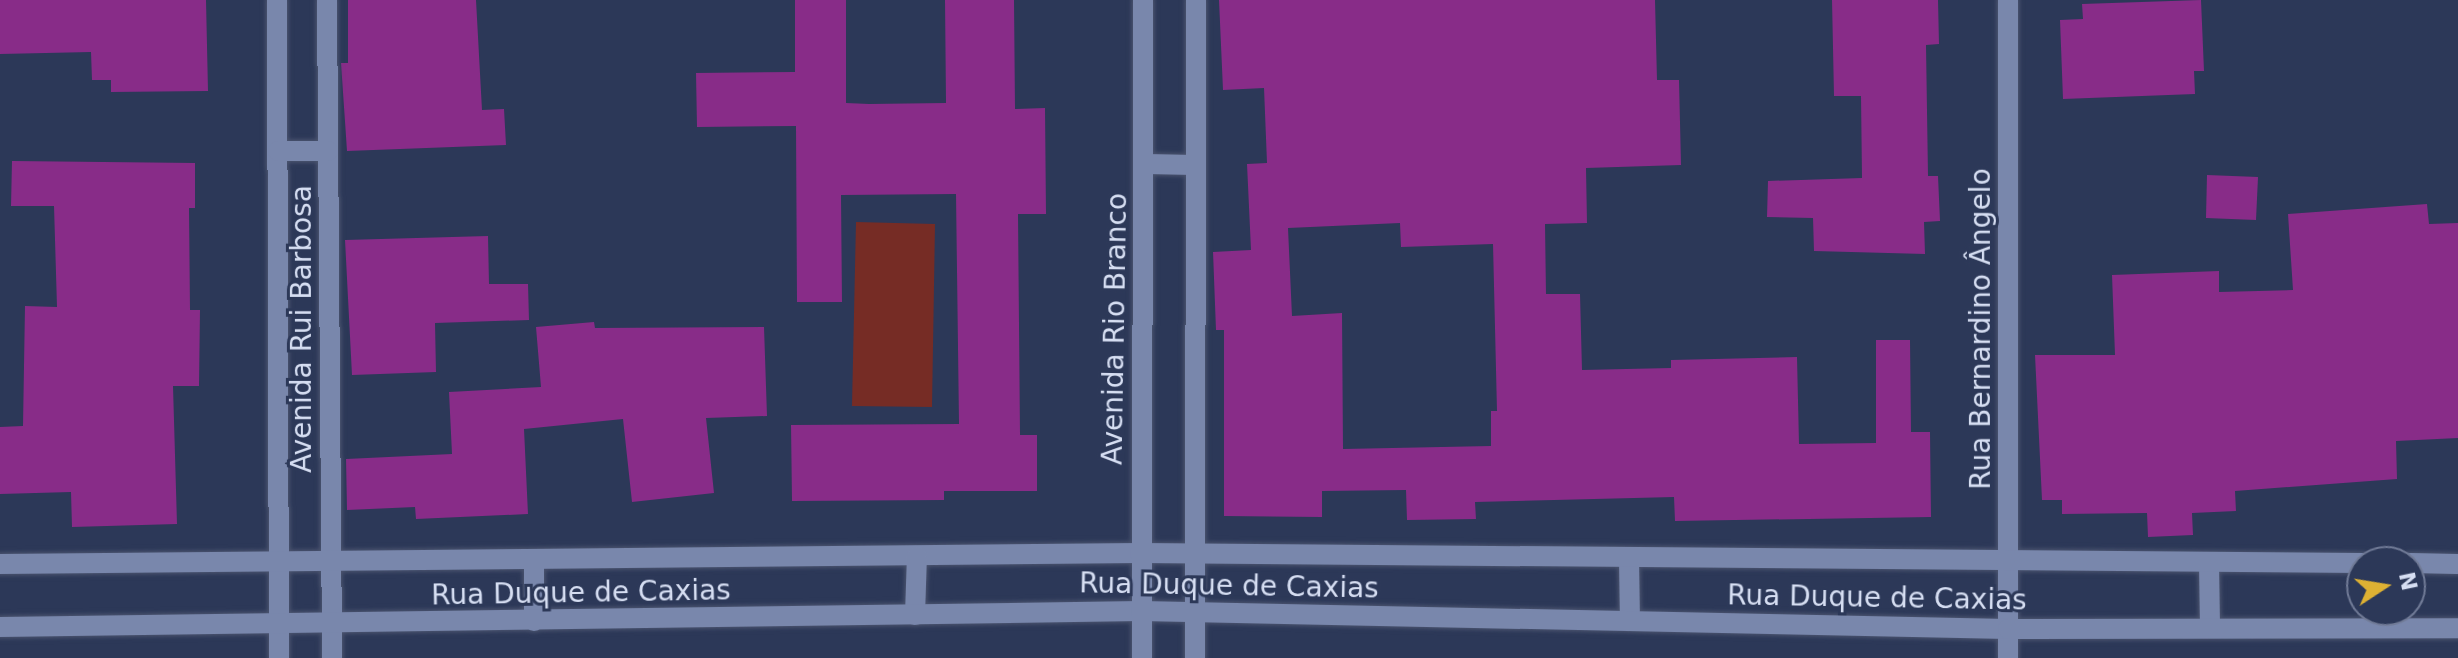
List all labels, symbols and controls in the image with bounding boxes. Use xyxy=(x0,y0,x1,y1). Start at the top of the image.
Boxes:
street label: Rua Bernardino Ângelo xyxy=(1964,168,1998,490)
street label: Avenida Rui Barbosa xyxy=(285,185,319,473)
street label: Avenida Rio Branco xyxy=(1096,193,1134,465)
north arrow xyxy=(2346,546,2426,626)
street label: Rua Duque de Caxias xyxy=(1079,567,1379,605)
text: N xyxy=(2394,570,2422,593)
street label: Rua Duque de Caxias xyxy=(431,574,731,612)
street label: Rua Duque de Caxias xyxy=(1727,579,2027,617)

